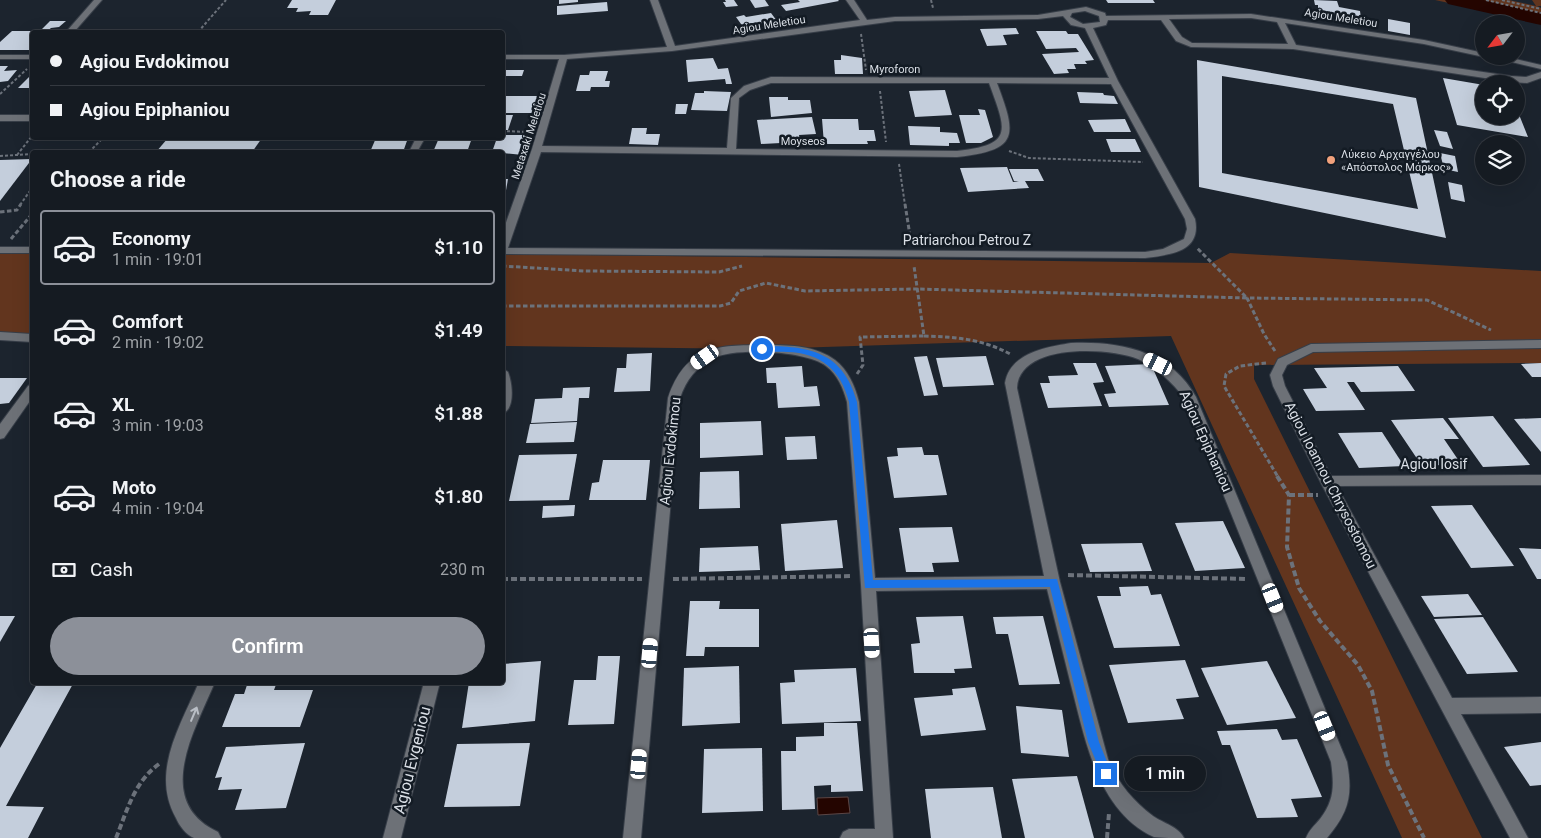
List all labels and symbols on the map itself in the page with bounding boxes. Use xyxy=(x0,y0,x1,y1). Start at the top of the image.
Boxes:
street label: Agiou Meletiou xyxy=(1304,6,1378,30)
street label: Agiou Meletiou xyxy=(732,13,806,37)
north arrow xyxy=(1475,15,1525,65)
street label: Myroforon xyxy=(870,63,920,76)
street label: Metaxaki Meletiou xyxy=(509,91,549,181)
street label: Moyseos xyxy=(781,135,826,148)
place label: Λύκειο Αρχαγγέλου «Απόστολος Μάρκος» xyxy=(1341,148,1451,174)
marker: Λύκειο Αρχαγγέλου «Απόστολος Μάρκος» xyxy=(1325,154,1337,166)
street label: Patriarchou Petrou Z xyxy=(903,232,1031,248)
route start xyxy=(751,338,773,360)
car xyxy=(688,342,721,372)
car xyxy=(1141,351,1174,377)
street label: Agiou Epiphaniou xyxy=(1177,388,1235,494)
street label: Agiou Evdokimou xyxy=(656,396,684,506)
street label: Agiou Ioannou Chrysostomou xyxy=(1282,399,1380,571)
street label: Agiou Iosif xyxy=(1401,456,1468,472)
car xyxy=(1260,581,1285,615)
car xyxy=(863,628,880,658)
car xyxy=(641,637,658,669)
street label: Agiou Evgeniou xyxy=(389,704,435,816)
one-way arrow xyxy=(189,707,199,722)
car xyxy=(1312,709,1337,743)
car xyxy=(630,748,647,780)
callout: 1 min xyxy=(1124,756,1206,792)
route end xyxy=(1095,763,1117,785)

